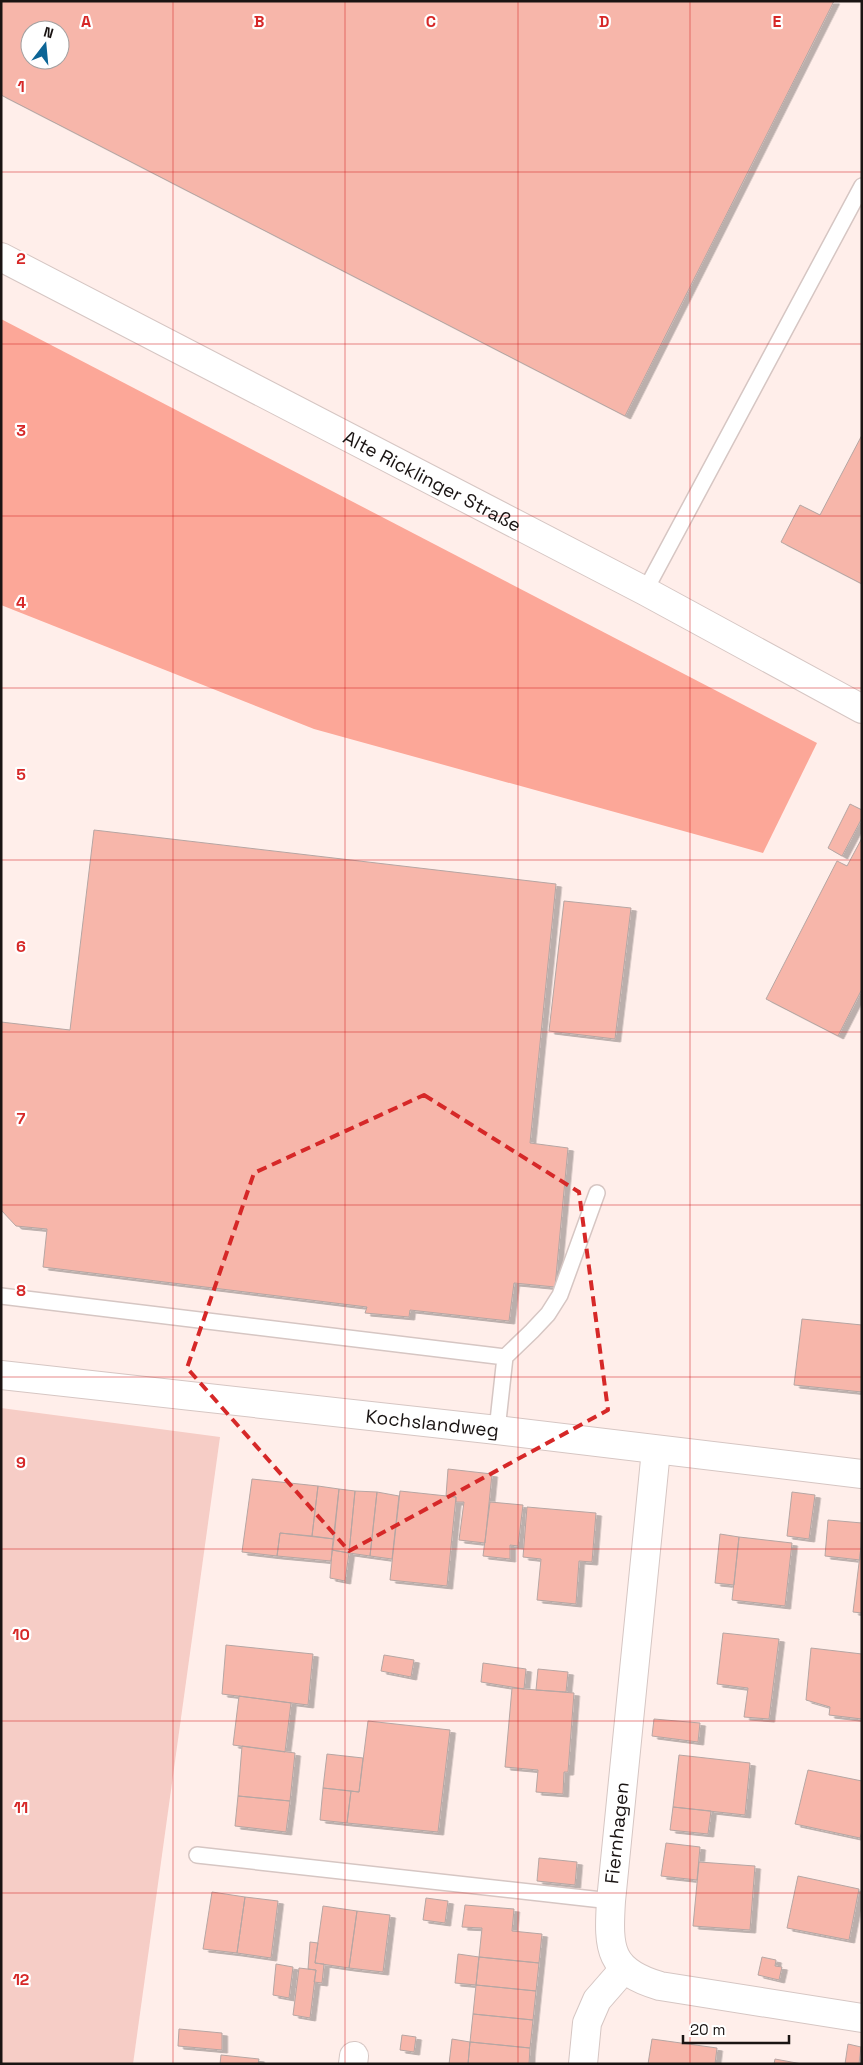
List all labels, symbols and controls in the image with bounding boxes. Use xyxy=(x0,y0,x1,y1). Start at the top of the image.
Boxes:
text: A xyxy=(81,11,91,32)
text: B xyxy=(254,11,264,32)
text: C xyxy=(426,11,436,32)
text: D xyxy=(599,11,609,32)
text: E xyxy=(773,11,782,32)
north arrow xyxy=(20,20,70,70)
text: N xyxy=(42,23,56,42)
text: 1 xyxy=(17,76,25,97)
text: 2 xyxy=(16,248,26,269)
text: 3 xyxy=(16,420,26,441)
street label: Alte Ricklinger Straße xyxy=(339,424,526,537)
text: 4 xyxy=(16,592,26,613)
text: 5 xyxy=(16,764,26,785)
text: 6 xyxy=(16,936,26,957)
text: 7 xyxy=(17,1108,26,1129)
text: 8 xyxy=(16,1280,26,1301)
street label: Kochslandweg xyxy=(364,1403,500,1443)
text: 9 xyxy=(16,1452,26,1473)
text: 10 xyxy=(12,1624,30,1645)
street label: Fiernhagen xyxy=(599,1781,635,1885)
text: 11 xyxy=(14,1797,28,1818)
text: 12 xyxy=(13,1969,29,1990)
scale bar xyxy=(683,2012,789,2044)
text: 20 m xyxy=(690,2020,725,2039)

